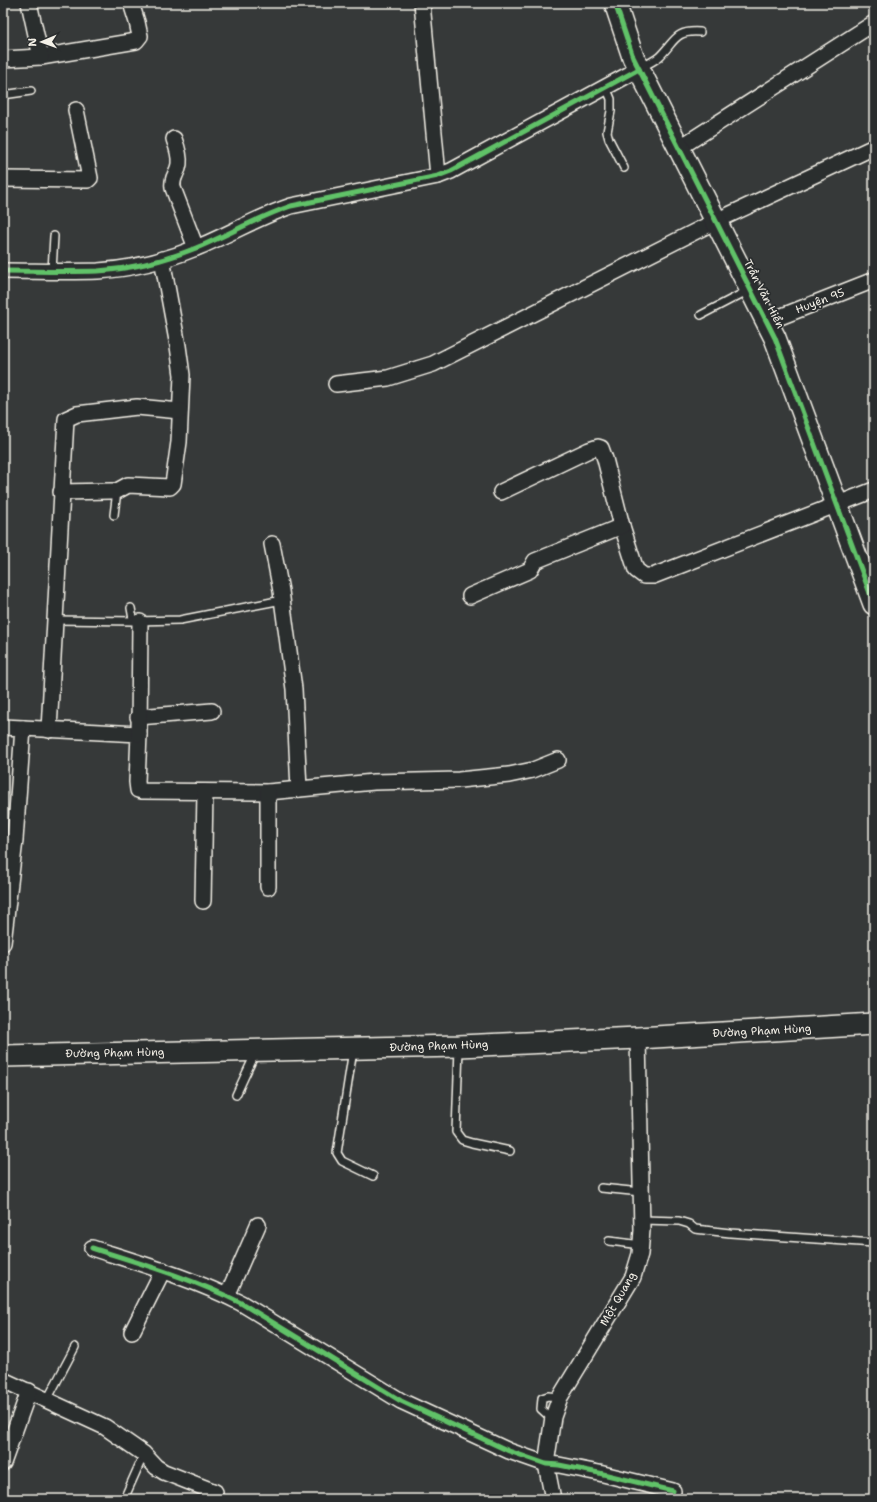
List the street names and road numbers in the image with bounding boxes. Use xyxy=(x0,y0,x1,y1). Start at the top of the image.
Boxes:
street label: Trần Văn Hiển xyxy=(740,257,788,331)
street label: Huyện 95 xyxy=(793,285,847,317)
street label: Đường Phạm Hùng xyxy=(712,1021,812,1041)
street label: Đường Phạm Hùng xyxy=(389,1037,489,1055)
street label: Đường Phạm Hùng xyxy=(65,1045,165,1061)
street label: Một Quang xyxy=(596,1269,640,1329)

